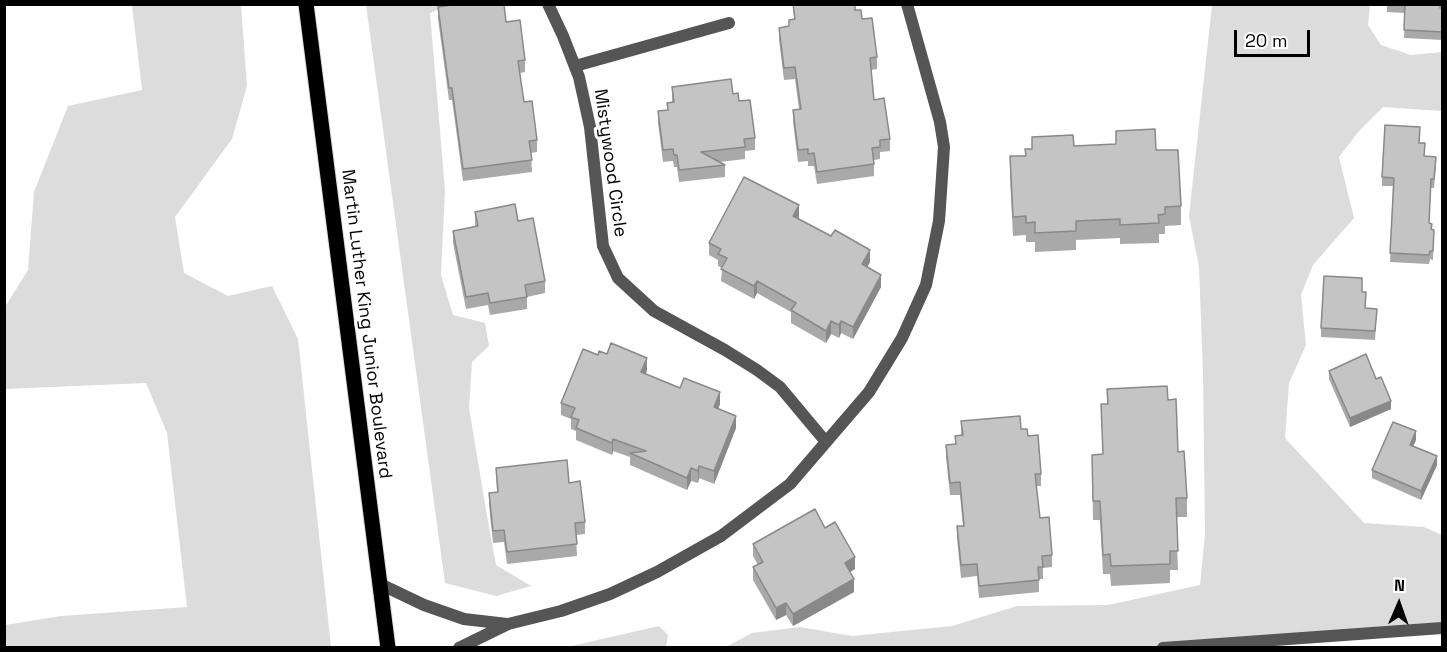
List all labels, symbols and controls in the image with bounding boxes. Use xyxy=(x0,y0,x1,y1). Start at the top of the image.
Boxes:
scale bar xyxy=(1237,18,1314,56)
text: 20 m xyxy=(1245,29,1288,52)
street label: Mistywood Circle xyxy=(589,87,631,239)
street label: Martin Luther King Junior Boulevard xyxy=(336,168,396,480)
north arrow xyxy=(1369,574,1429,634)
text: N xyxy=(1394,575,1405,596)

